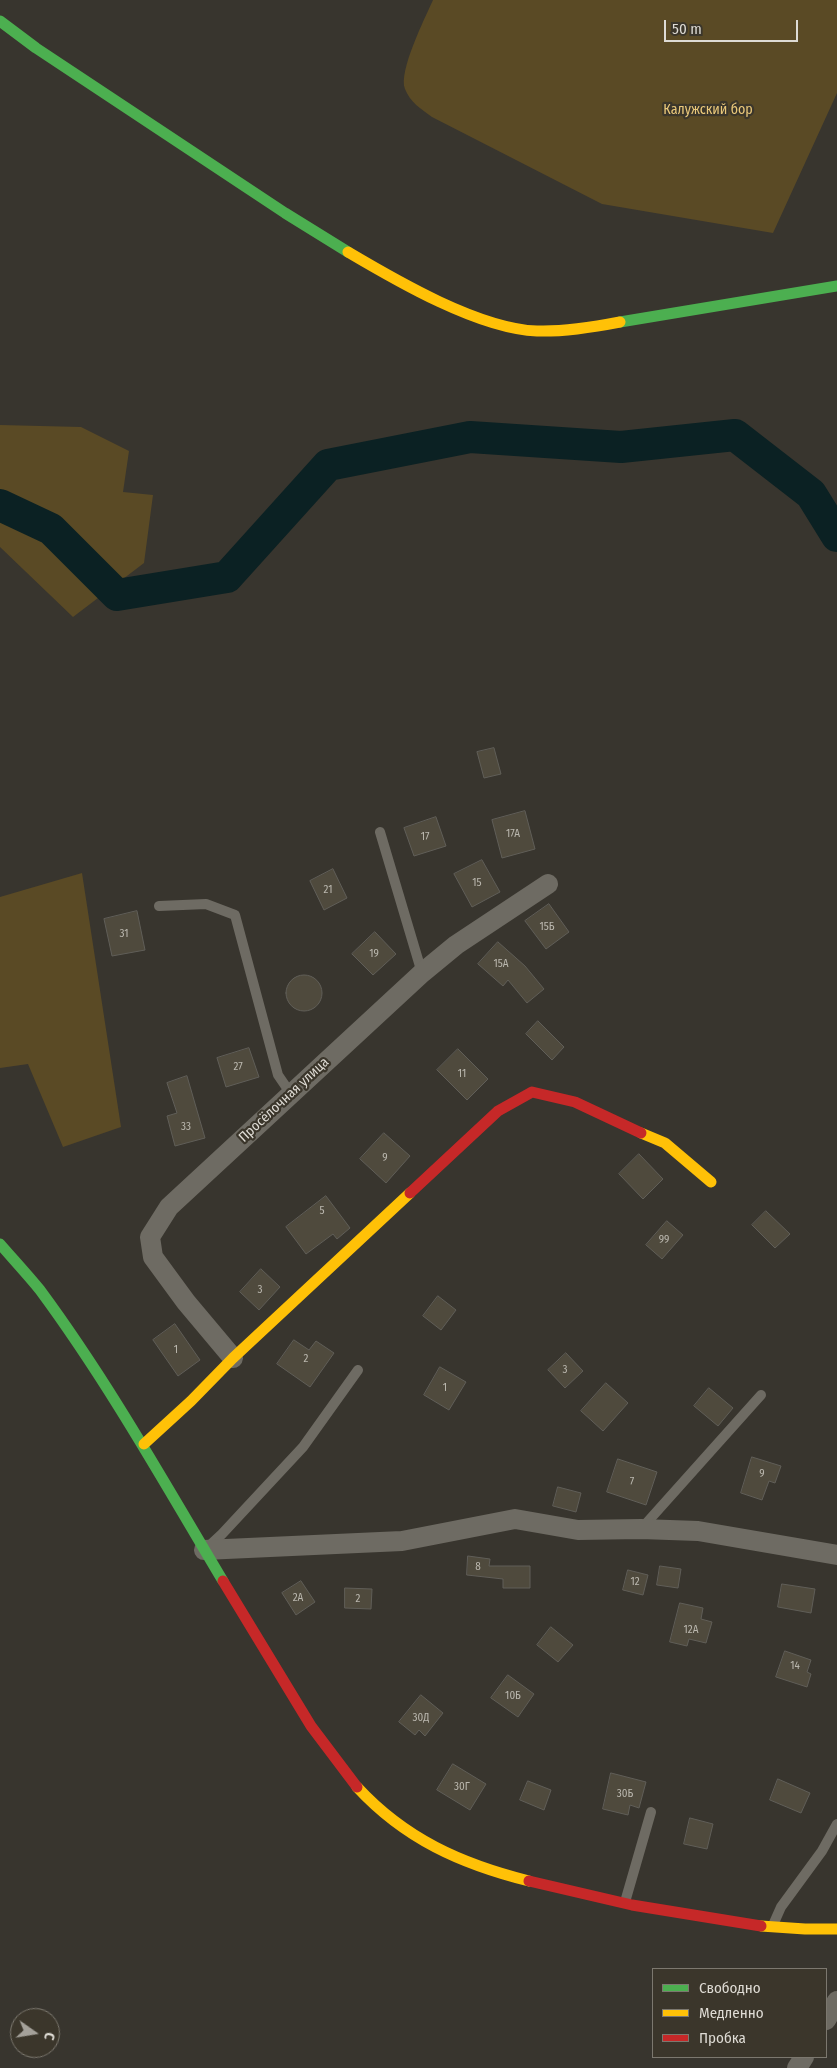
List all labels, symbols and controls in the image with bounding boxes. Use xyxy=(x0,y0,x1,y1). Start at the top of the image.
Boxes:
scale bar xyxy=(667,10,801,42)
text: 50 m xyxy=(672,20,702,38)
park label: Калужский бор xyxy=(663,102,753,118)
house number: 17А xyxy=(506,827,520,841)
house number: 17 xyxy=(421,830,429,844)
house number: 15 xyxy=(472,876,482,890)
house number: 21 xyxy=(324,883,332,897)
house number: 15Б xyxy=(539,920,555,934)
house number: 31 xyxy=(120,927,128,941)
house number: 19 xyxy=(369,947,379,961)
house number: 15А xyxy=(493,957,509,971)
street label: Просёлочная улица xyxy=(236,1054,332,1146)
house number: 27 xyxy=(233,1060,243,1074)
house number: 11 xyxy=(458,1067,466,1081)
house number: 33 xyxy=(181,1120,191,1134)
house number: 9 xyxy=(382,1151,388,1165)
house number: 5 xyxy=(319,1204,325,1218)
house number: 99 xyxy=(659,1233,669,1247)
house number: 3 xyxy=(258,1283,262,1297)
house number: 1 xyxy=(174,1343,178,1357)
house number: 2 xyxy=(304,1352,308,1366)
house number: 3 xyxy=(563,1363,567,1377)
house number: 1 xyxy=(443,1381,447,1395)
house number: 9 xyxy=(759,1467,765,1481)
house number: 7 xyxy=(630,1475,634,1489)
house number: 8 xyxy=(475,1560,481,1574)
house number: 12 xyxy=(630,1575,640,1589)
house number: 2А xyxy=(293,1591,303,1605)
house number: 2 xyxy=(356,1592,360,1606)
house number: 12А xyxy=(684,1623,698,1637)
house number: 14 xyxy=(790,1659,800,1673)
house number: 10Б xyxy=(505,1689,521,1703)
house number: 30Д xyxy=(413,1711,429,1725)
house number: 30Г xyxy=(454,1780,470,1794)
house number: 30Б xyxy=(617,1787,633,1801)
legend xyxy=(652,1968,827,2058)
text: Свободно xyxy=(699,1979,761,1997)
text: Медленно xyxy=(699,2004,764,2022)
north arrow xyxy=(10,2008,60,2058)
text: Пробка xyxy=(699,2029,746,2047)
text: С xyxy=(40,2031,58,2042)

